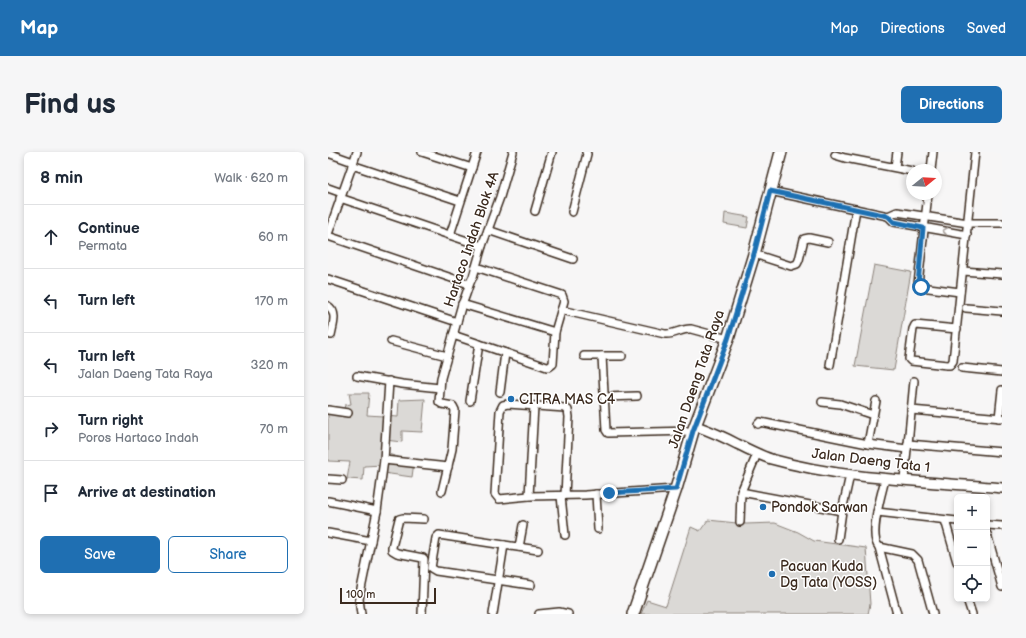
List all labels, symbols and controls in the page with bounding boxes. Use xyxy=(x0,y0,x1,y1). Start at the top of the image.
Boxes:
text: Map xyxy=(20,17,58,40)
text: Map xyxy=(830,20,858,37)
text: Directions xyxy=(880,20,945,37)
text: Saved xyxy=(967,20,1006,37)
button: Directions xyxy=(901,86,1002,123)
text: Find us xyxy=(24,88,116,121)
north arrow xyxy=(906,164,942,200)
text: 8 min xyxy=(40,168,83,188)
street label: Hartaco Indah Blok 4A xyxy=(440,169,503,309)
text: Walk · 620 m xyxy=(214,170,288,186)
text: Continue xyxy=(78,219,140,238)
icon: ahead xyxy=(40,226,62,248)
one-way arrow xyxy=(942,227,948,236)
text: 60 m xyxy=(258,229,288,245)
text: Permata xyxy=(78,238,127,254)
route start xyxy=(912,278,930,296)
icon: left xyxy=(40,290,62,312)
text: Turn left xyxy=(78,291,135,310)
text: 170 m xyxy=(255,293,288,309)
street label: Jalan Daeng Tata Raya xyxy=(665,308,728,451)
text: Turn left xyxy=(78,347,135,366)
icon: left xyxy=(40,354,62,376)
text: 320 m xyxy=(250,357,288,373)
text: Jalan Daeng Tata Raya xyxy=(78,366,213,382)
place label: CITRA MAS C4 xyxy=(519,391,616,408)
marker: CITRA MAS C4 xyxy=(506,394,516,404)
text: Turn right xyxy=(78,411,143,430)
icon: right xyxy=(40,418,62,440)
text: 70 m xyxy=(260,421,288,437)
text: Poros Hartaco Indah xyxy=(78,430,199,446)
street label: Jalan Daeng Tata 1 xyxy=(811,445,931,476)
icon: arrive xyxy=(40,482,62,504)
text: Arrive at destination xyxy=(78,483,216,502)
route end xyxy=(600,484,618,502)
map controls xyxy=(954,494,990,602)
button: + xyxy=(954,494,990,530)
place label: Pondok Sarwan xyxy=(771,499,868,516)
marker: Pondok Sarwan xyxy=(758,502,768,512)
button: − xyxy=(954,530,990,566)
button: Save xyxy=(40,536,160,573)
button: Share xyxy=(168,536,288,573)
place label: Pacuan Kuda Dg Tata (YOSS) xyxy=(780,558,877,591)
button: locate xyxy=(954,566,990,602)
marker: Pacuan Kuda Dg Tata (YOSS) xyxy=(767,569,777,579)
scale bar xyxy=(340,586,436,605)
text: 100 m xyxy=(346,588,375,601)

